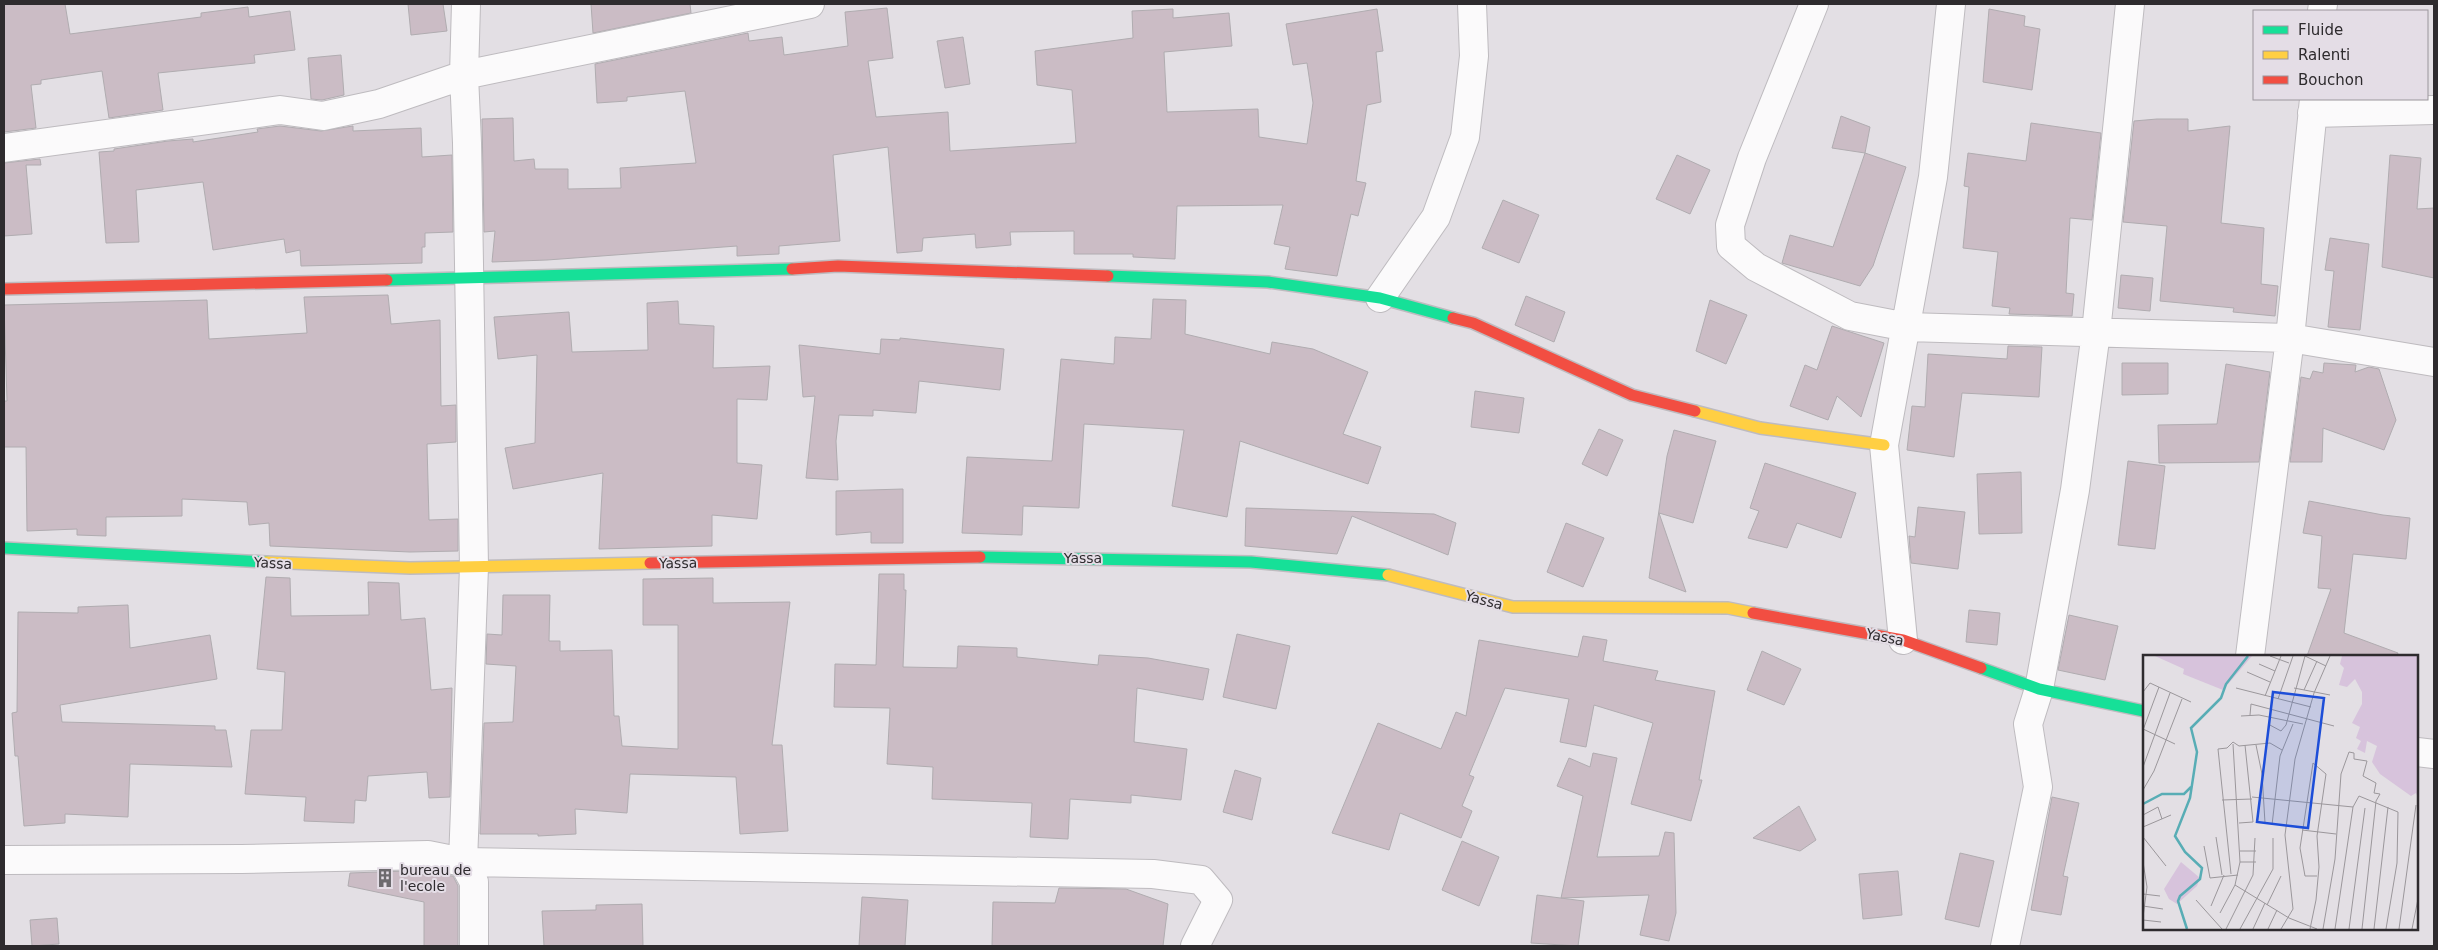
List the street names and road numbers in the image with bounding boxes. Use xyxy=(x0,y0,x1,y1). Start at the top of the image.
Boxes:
street label: Yassa xyxy=(1063,550,1102,566)
street label: Yassa xyxy=(252,554,293,572)
street label: Yassa xyxy=(658,555,697,571)
street label: Yassa xyxy=(1462,587,1505,613)
street label: Yassa xyxy=(1864,625,1905,649)

